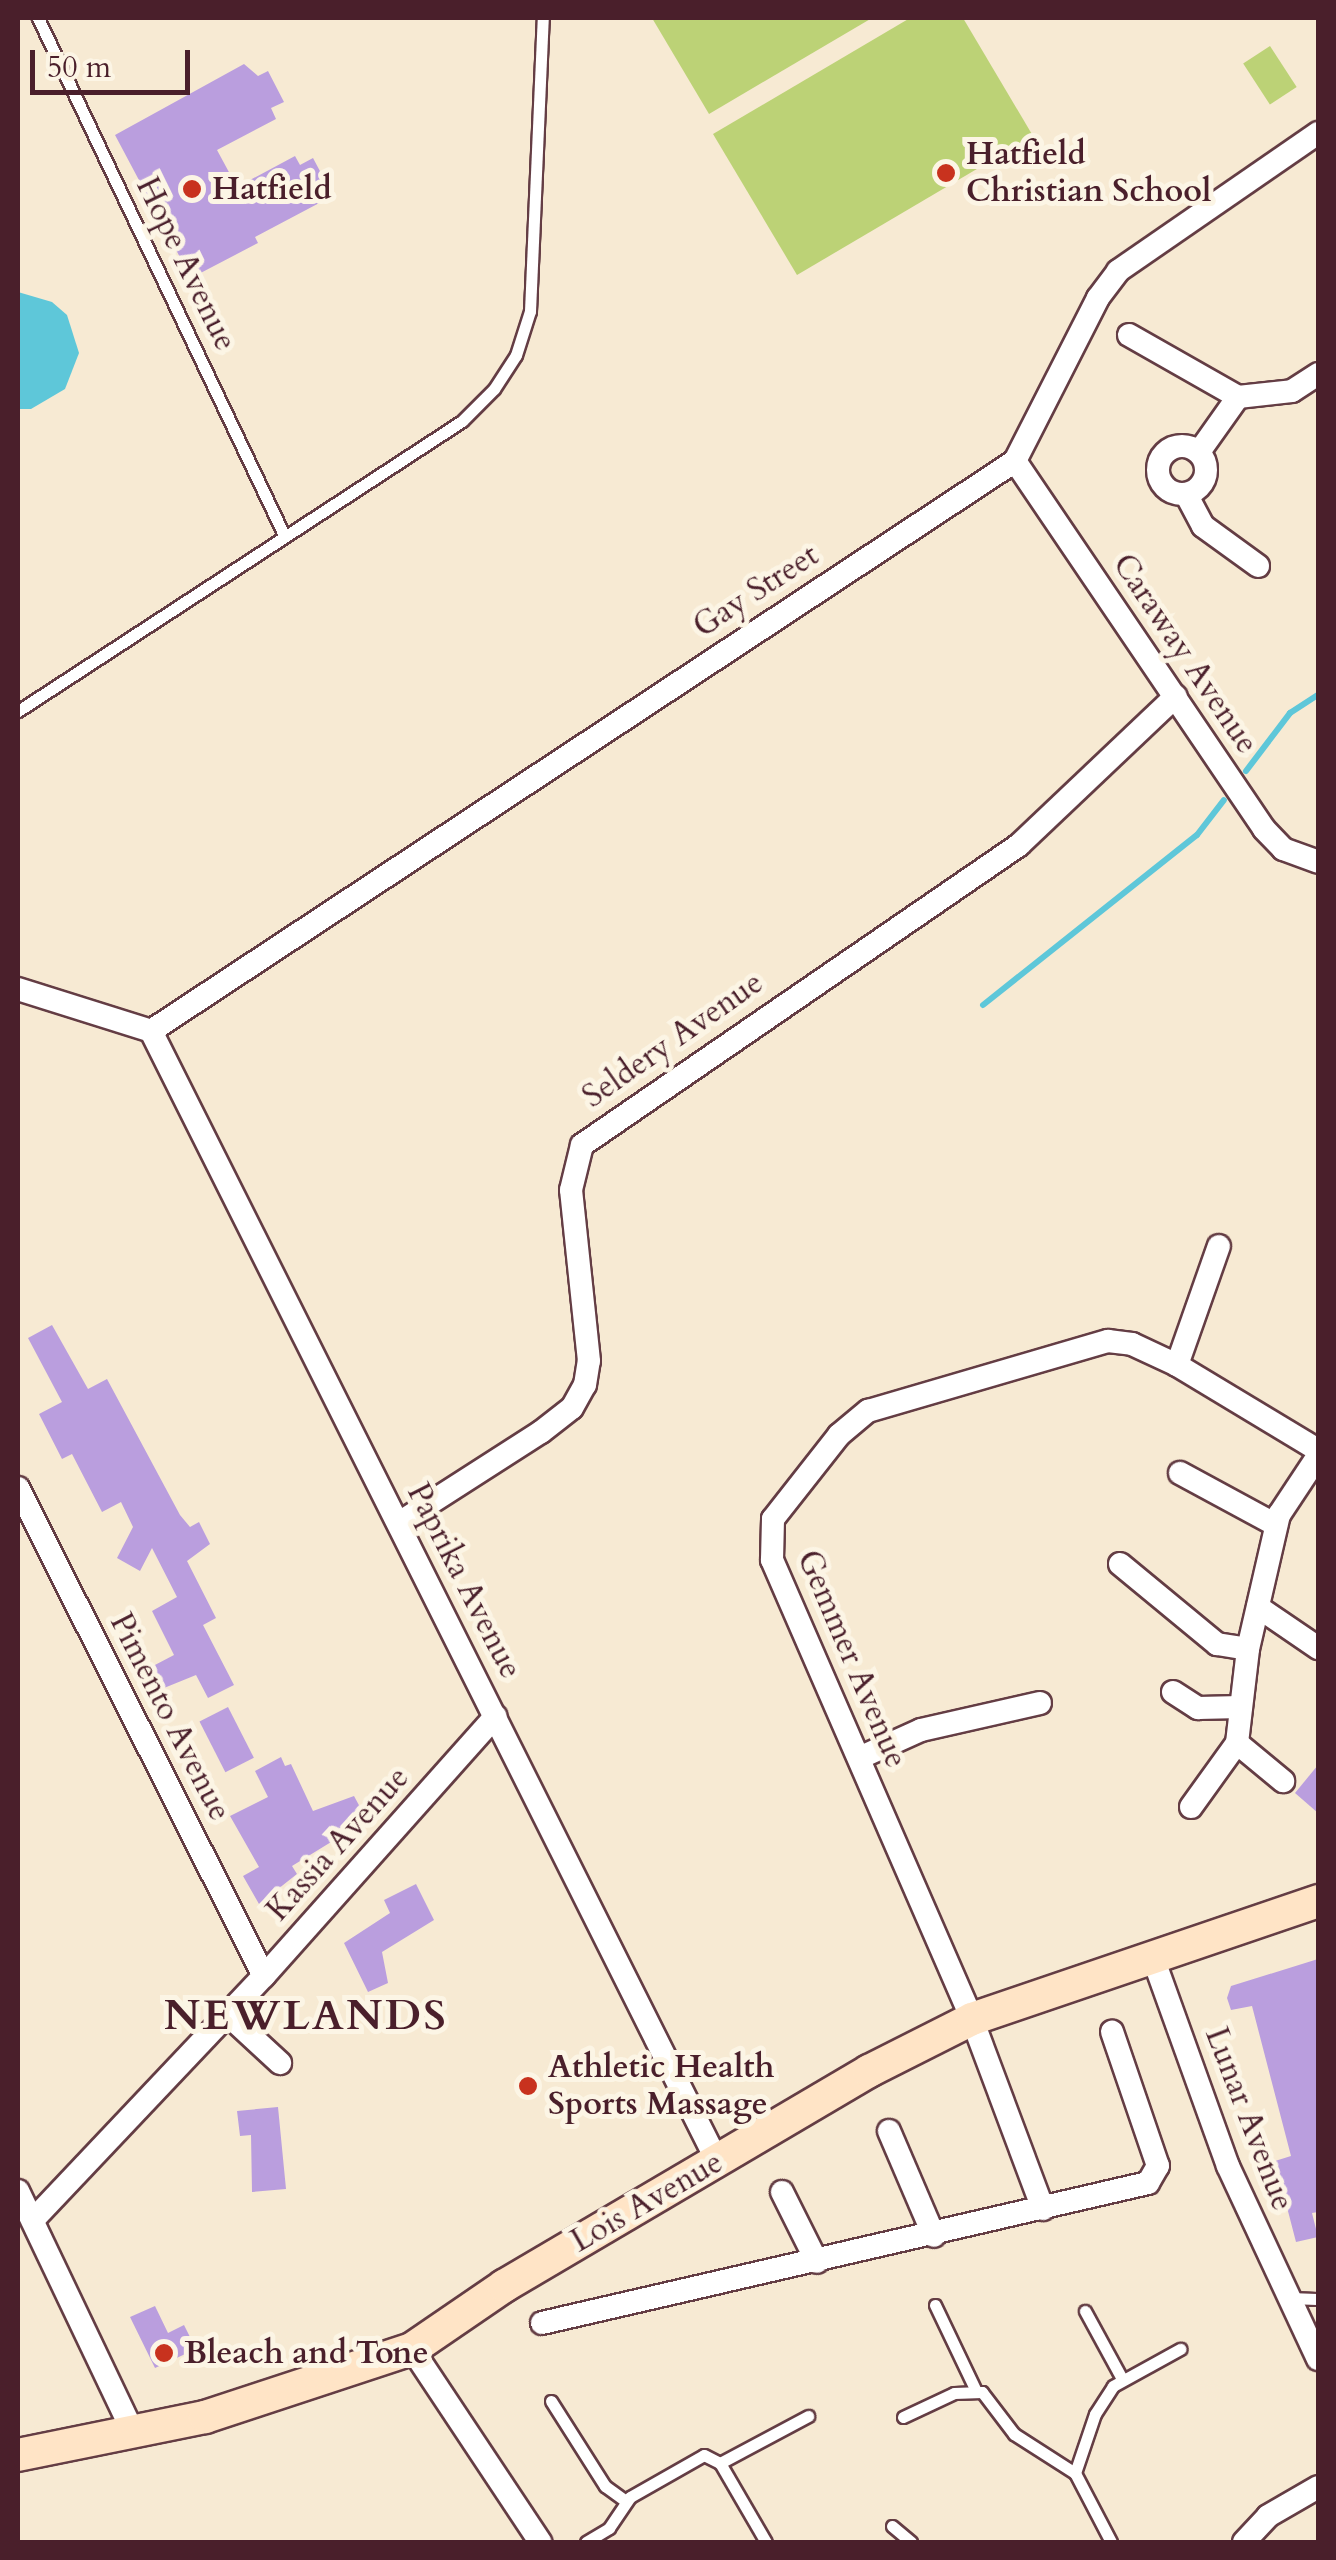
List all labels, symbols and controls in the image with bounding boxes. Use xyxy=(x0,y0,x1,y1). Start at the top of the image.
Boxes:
scale bar xyxy=(35,30,195,92)
text: 50 m xyxy=(47,47,111,88)
place label: Hatfield Christian School xyxy=(966,136,1211,211)
marker: Hatfield Christian School xyxy=(935,162,957,184)
place label: Hatfield xyxy=(212,170,332,208)
street label: Hope Avenue xyxy=(128,171,244,357)
marker: Hatfield xyxy=(181,178,203,200)
street label: Gay Street xyxy=(686,536,826,646)
street label: Caraway Avenue xyxy=(1104,547,1266,761)
street label: Seldery Avenue xyxy=(575,964,771,1116)
street label: Paprika Avenue xyxy=(398,1477,530,1685)
street label: Gemmer Avenue xyxy=(789,1544,915,1774)
street label: Pimento Avenue xyxy=(101,1607,239,1827)
street label: Kassia Avenue xyxy=(259,1759,417,1929)
district label: NEWLANDS xyxy=(164,1991,448,2041)
street label: Lunar Avenue xyxy=(1196,2022,1302,2216)
place label: Athletic Health Sports Massage xyxy=(548,2049,774,2124)
marker: Athletic Health Sports Massage xyxy=(517,2075,539,2097)
street label: Lois Avenue xyxy=(564,2143,730,2261)
place label: Bleach and Tone xyxy=(184,2334,429,2372)
marker: Bleach and Tone xyxy=(153,2342,175,2364)

